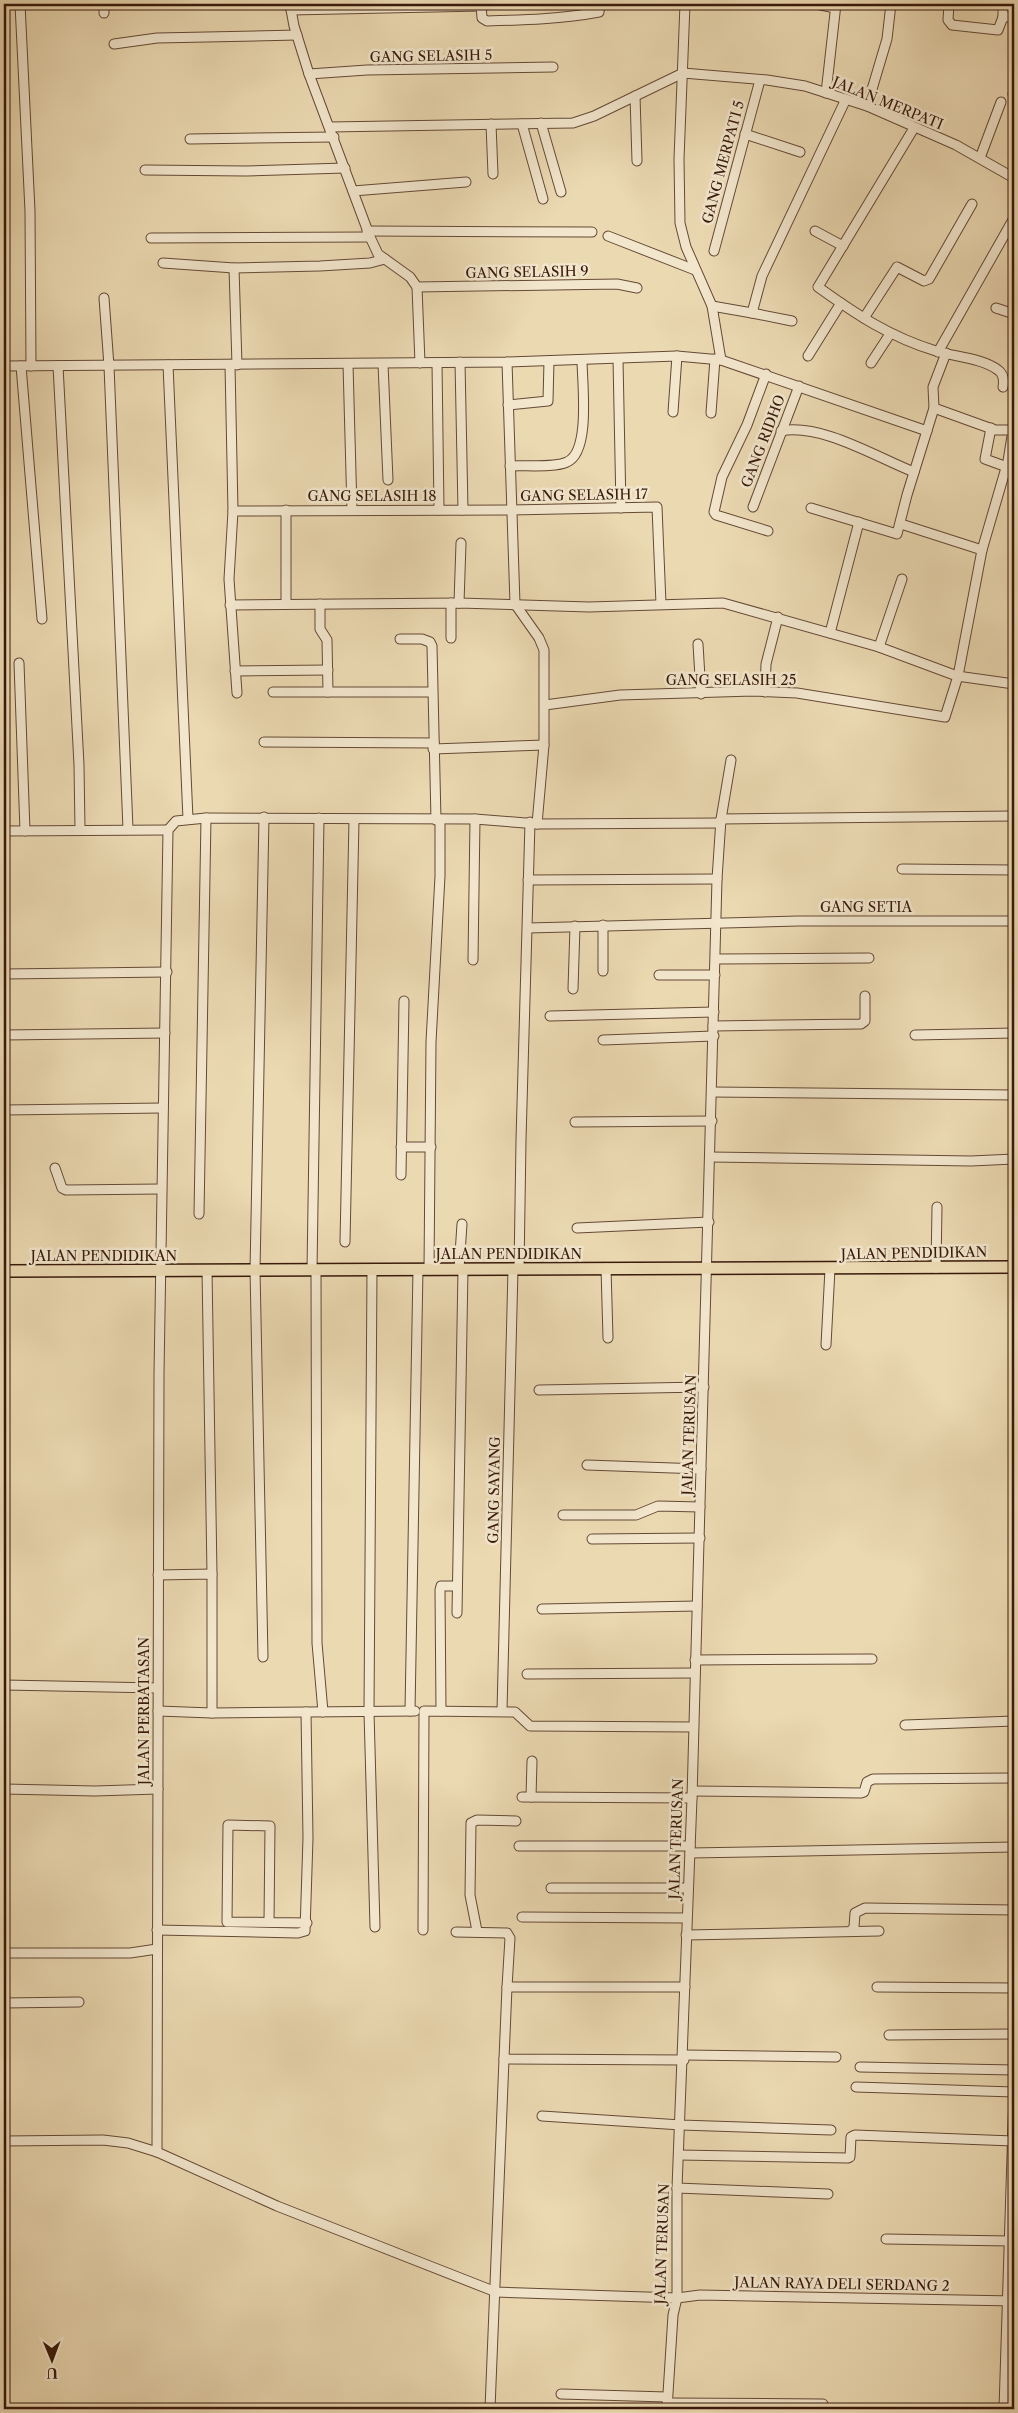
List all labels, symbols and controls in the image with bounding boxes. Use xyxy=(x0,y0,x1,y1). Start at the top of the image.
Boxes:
street label: GANG SELASIH 5 xyxy=(370,46,492,66)
street label: JALAN MERPATI xyxy=(828,72,946,133)
street label: GANG MERPATI 5 xyxy=(698,98,748,226)
street label: GANG SELASIH 9 xyxy=(465,262,589,282)
street label: GANG RIDHO xyxy=(737,392,789,490)
street label: GANG SELASIH 17 xyxy=(520,485,648,505)
street label: GANG SELASIH 18 xyxy=(307,487,437,505)
street label: GANG SELASIH 25 xyxy=(666,671,796,689)
street label: GANG SETIA xyxy=(820,898,913,916)
street label: JALAN PENDIDIKAN xyxy=(839,1243,988,1263)
street label: JALAN PENDIDIKAN xyxy=(434,1245,583,1263)
street label: JALAN PENDIDIKAN xyxy=(29,1247,178,1265)
street label: JALAN TERUSAN xyxy=(678,1374,700,1498)
street label: GANG SAYANG xyxy=(484,1436,504,1544)
street label: JALAN PERBATASAN xyxy=(135,1637,153,1787)
street label: JALAN TERUSAN xyxy=(665,1778,687,1902)
street label: JALAN TERUSAN xyxy=(651,2183,673,2307)
street label: JALAN RAYA DELI SERDANG 2 xyxy=(732,2273,950,2295)
north arrow xyxy=(28,2336,78,2386)
text: U xyxy=(46,2364,58,2382)

